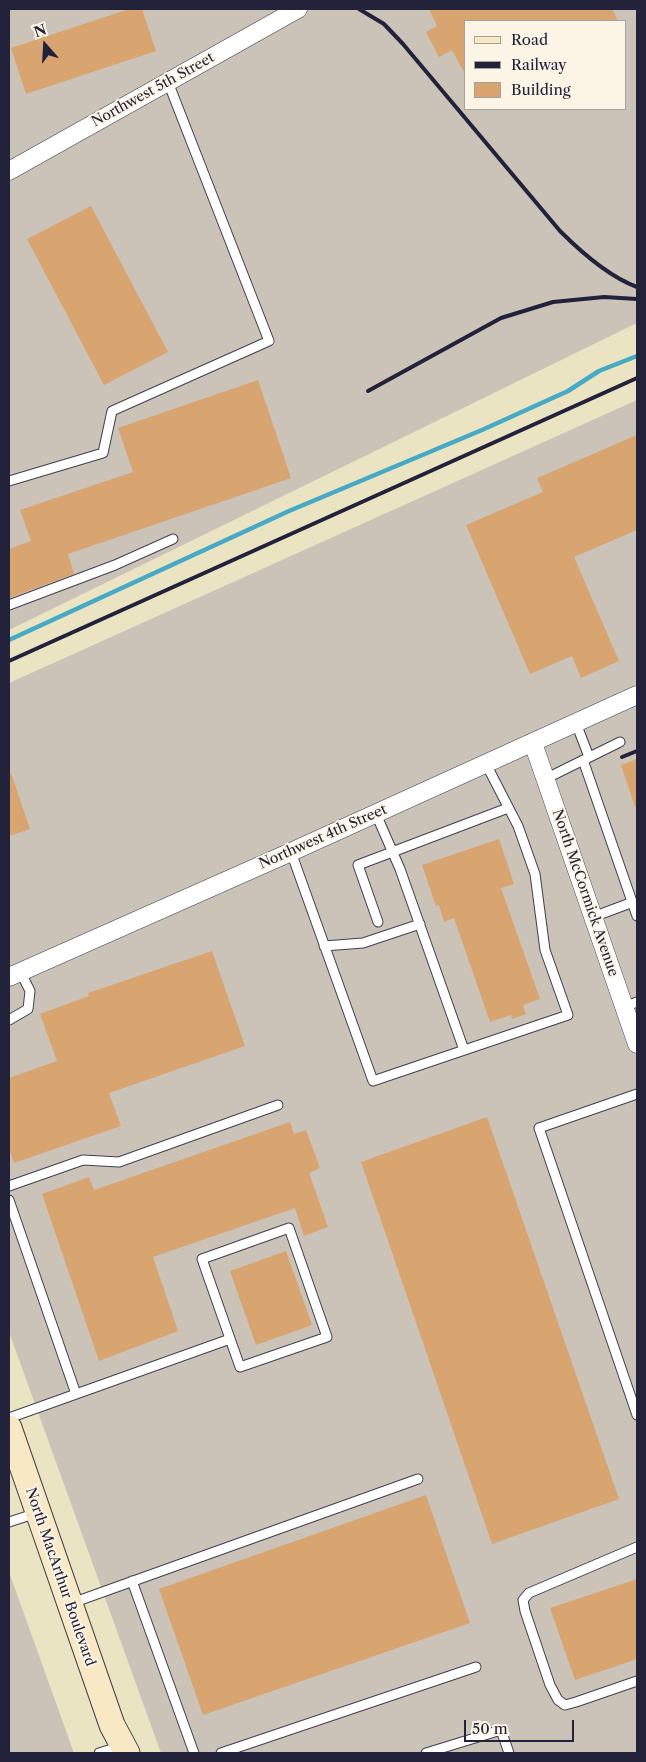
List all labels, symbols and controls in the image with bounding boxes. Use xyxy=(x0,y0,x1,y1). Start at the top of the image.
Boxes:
north arrow xyxy=(20,20,70,70)
text: N xyxy=(31,20,49,41)
legend xyxy=(463,20,626,110)
text: Road xyxy=(511,30,548,49)
street label: Northwest 5th Street xyxy=(89,49,217,131)
text: Railway xyxy=(511,55,567,74)
text: Building xyxy=(511,80,571,99)
street label: Northwest 4th Street xyxy=(257,801,389,873)
street label: North McCormick Avenue xyxy=(548,807,622,979)
street label: North MacArthur Boulevard xyxy=(22,1486,98,1668)
scale bar xyxy=(466,1710,576,1742)
text: 50 m xyxy=(472,1719,508,1738)

